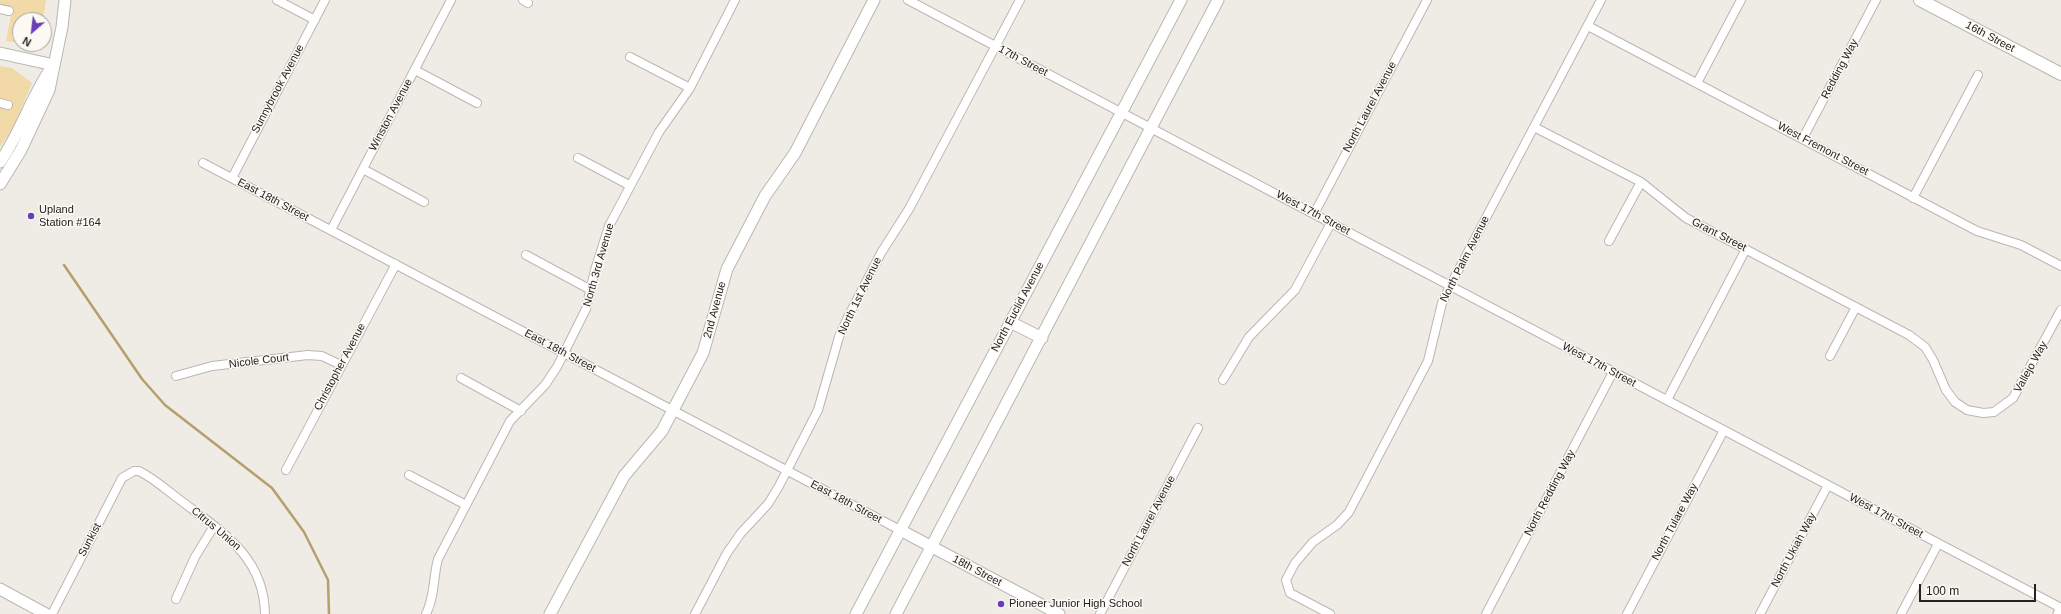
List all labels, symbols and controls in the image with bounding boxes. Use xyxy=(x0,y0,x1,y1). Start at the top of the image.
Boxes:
north arrow xyxy=(12,12,52,52)
street label: 16th Street xyxy=(1963,19,2017,55)
text: N xyxy=(21,35,33,49)
street label: Redding Way xyxy=(1819,37,1861,101)
street label: Sunnybrook Avenue xyxy=(249,42,307,136)
street label: 17th Street xyxy=(996,43,1050,79)
street label: North Laurel Avenue xyxy=(1341,59,1399,155)
street label: Winston Avenue xyxy=(366,77,416,153)
street label: West Fremont Street xyxy=(1775,119,1871,179)
street label: East 18th Street xyxy=(235,176,311,224)
street label: West 17th Street xyxy=(1274,188,1352,238)
place label: Upland Station #164 xyxy=(39,203,101,229)
marker: Upland Station #164 xyxy=(26,211,36,221)
street label: North Palm Avenue xyxy=(1438,214,1492,304)
street label: Grant Street xyxy=(1689,216,1749,254)
street label: North 3rd Avenue xyxy=(581,222,617,308)
street label: North 1st Avenue xyxy=(835,255,885,337)
street label: North Euclid Avenue xyxy=(989,260,1047,354)
street label: 2nd Avenue xyxy=(701,280,729,340)
street label: Christopher Avenue xyxy=(311,321,369,413)
street label: East 18th Street xyxy=(522,327,598,375)
street label: Vallejo Way xyxy=(2011,339,2051,395)
street label: West 17th Street xyxy=(1560,340,1638,390)
street label: Nicole Court xyxy=(228,351,290,371)
street label: North Redding Way xyxy=(1522,448,1578,538)
street label: North Laurel Avenue xyxy=(1120,473,1178,569)
street label: East 18th Street xyxy=(808,478,884,526)
street label: North Tulare Way xyxy=(1649,481,1701,563)
street label: West 17th Street xyxy=(1847,491,1925,541)
street label: Citrus Union xyxy=(189,504,243,554)
street label: North Ukiah Way xyxy=(1769,510,1819,590)
street label: Sunkist xyxy=(76,521,104,559)
street label: 18th Street xyxy=(950,553,1004,589)
scale bar xyxy=(1921,576,2038,602)
text: 100 m xyxy=(1926,584,1959,598)
place label: Pioneer Junior High School xyxy=(1009,597,1142,611)
marker: Pioneer Junior High School xyxy=(996,599,1006,609)

